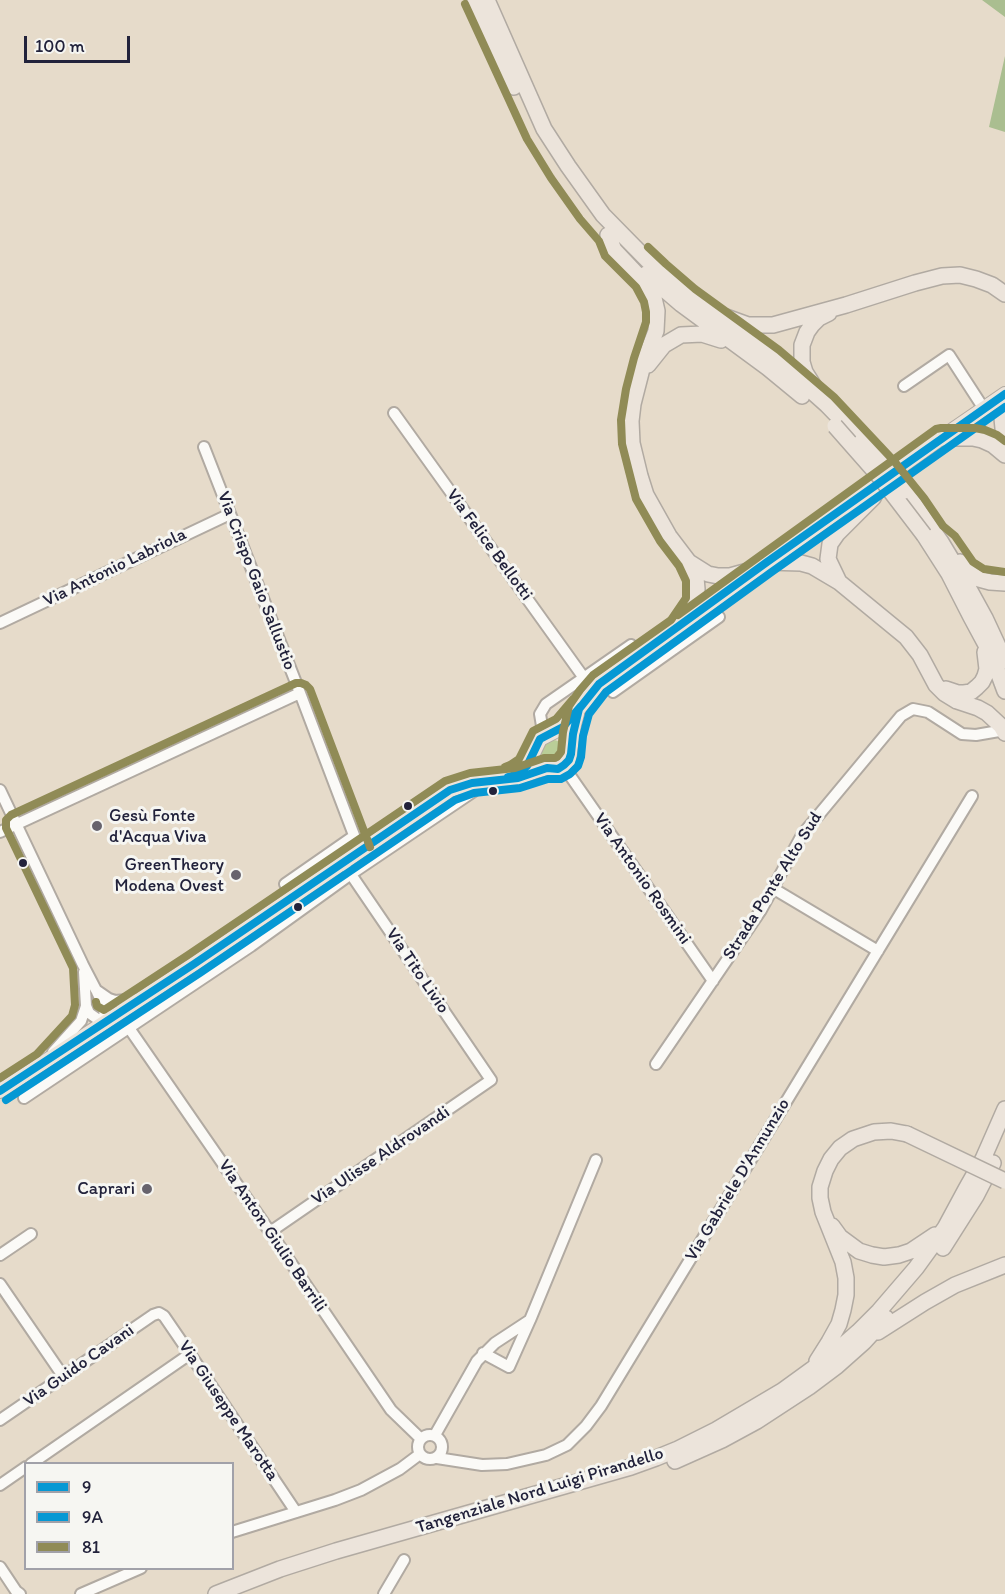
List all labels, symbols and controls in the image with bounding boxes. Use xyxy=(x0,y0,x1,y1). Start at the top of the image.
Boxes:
scale bar xyxy=(27,24,134,62)
text: 100 m xyxy=(35,35,85,57)
street label: Via Felice Bellotti xyxy=(441,485,537,605)
street label: Via Crispo Gaio Sallustio xyxy=(212,489,300,673)
street label: Via Antonio Labriola xyxy=(40,524,190,612)
unlabelled marker xyxy=(487,785,499,797)
unlabelled marker xyxy=(402,800,414,812)
place label: Gesù Fonte d'Acqua Viva xyxy=(109,805,206,848)
street label: Strada Ponte Alto Sud xyxy=(719,808,827,964)
street label: Via Antonio Rosmini xyxy=(589,809,695,949)
marker: Gesù Fonte d'Acqua Viva xyxy=(90,819,104,833)
place label: GreenTheory Modena Ovest xyxy=(114,854,224,896)
unlabelled marker xyxy=(17,857,29,869)
marker: GreenTheory Modena Ovest xyxy=(229,868,243,882)
unlabelled marker xyxy=(292,901,304,913)
street label: Via Tito Livio xyxy=(380,924,454,1018)
street label: Via Gabriele D'Annunzio xyxy=(681,1095,795,1265)
street label: Via Ulisse Aldrovandi xyxy=(308,1102,454,1210)
street label: Via Anton Giulio Barrili xyxy=(213,1156,331,1316)
place label: Caprari xyxy=(77,1178,135,1200)
marker: Caprari xyxy=(140,1182,154,1196)
street label: Via Guido Cavani xyxy=(19,1320,139,1412)
street label: Via Giuseppe Marotta xyxy=(173,1337,283,1485)
street label: Tangenziale Nord Luigi Pirandello xyxy=(414,1443,666,1539)
legend xyxy=(24,1462,234,1570)
text: 9 xyxy=(82,1476,91,1498)
text: 9A xyxy=(82,1506,103,1528)
text: 81 xyxy=(82,1536,100,1558)

